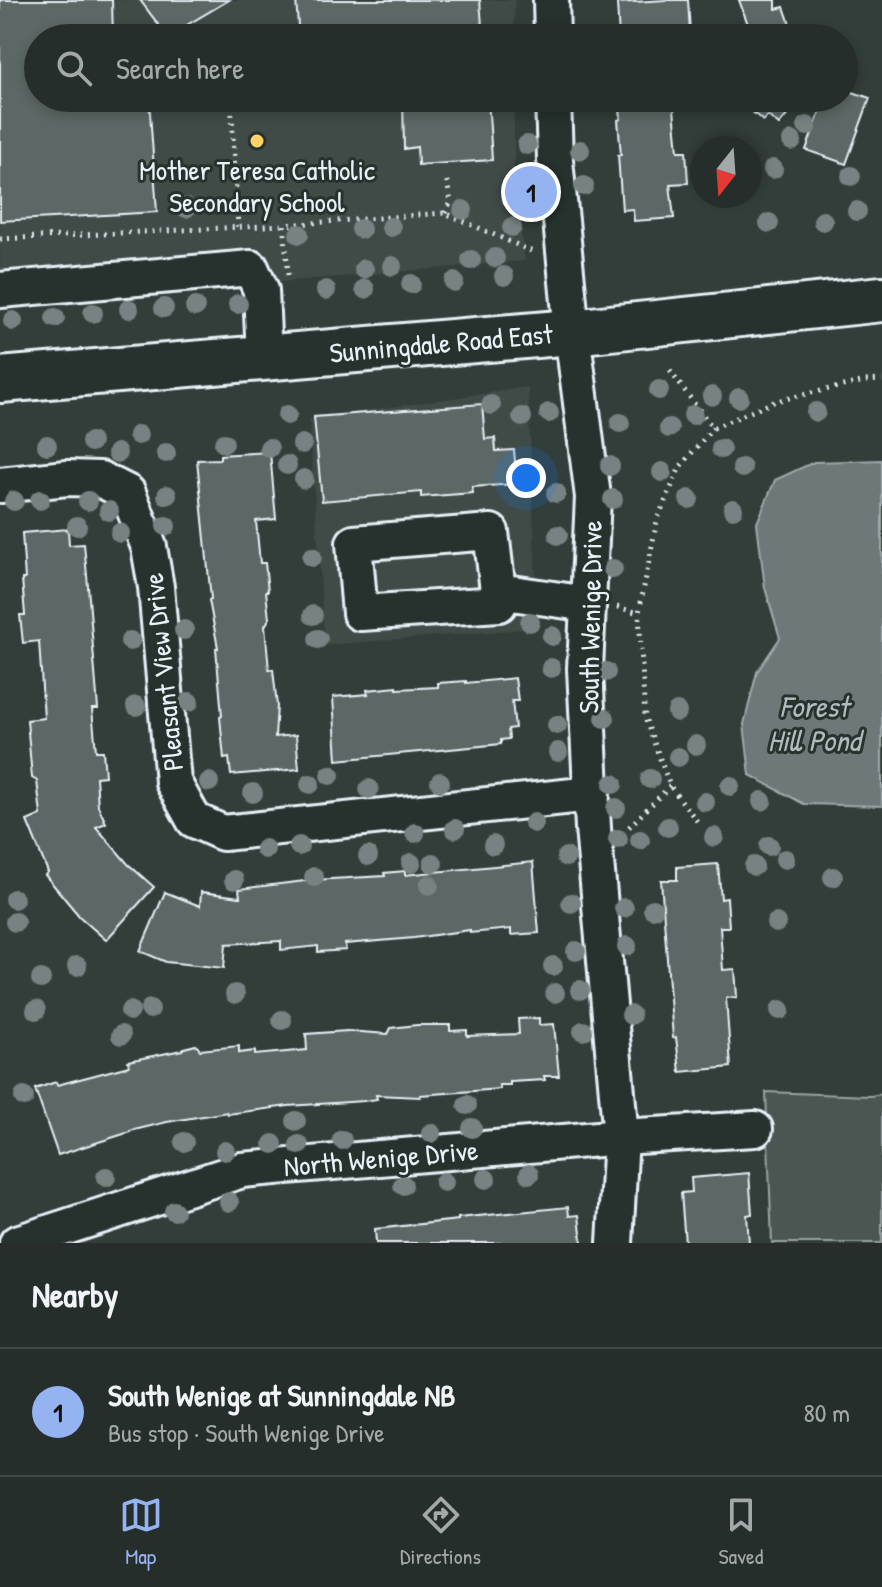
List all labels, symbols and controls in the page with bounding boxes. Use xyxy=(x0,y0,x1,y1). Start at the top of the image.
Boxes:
search box xyxy=(24,24,858,112)
icon: search xyxy=(52,46,96,90)
text: Search here xyxy=(116,48,244,88)
marker: Mother Teresa Catholic Secondary School xyxy=(248,132,266,150)
north arrow xyxy=(690,136,762,208)
place label: Mother Teresa Catholic Secondary School xyxy=(139,151,375,221)
pin: 1 xyxy=(505,162,557,222)
street label: Sunningdale Road East xyxy=(328,314,554,372)
your location xyxy=(506,458,546,498)
street label: South Wenige Drive xyxy=(569,520,611,714)
street label: Pleasant View Drive xyxy=(134,571,192,773)
water label: Forest Hill Pond xyxy=(768,686,864,760)
street label: North Wenige Drive xyxy=(282,1131,480,1185)
text: Nearby xyxy=(32,1272,118,1318)
text: South Wenige at Sunningdale NB xyxy=(108,1375,456,1415)
text: 1 xyxy=(53,1395,63,1430)
text: 80 m xyxy=(803,1395,850,1430)
text: Bus stop · South Wenige Drive xyxy=(108,1415,385,1450)
tab: Map xyxy=(119,1493,163,1571)
tab: Directions xyxy=(400,1493,481,1571)
tab: Saved xyxy=(718,1493,763,1571)

